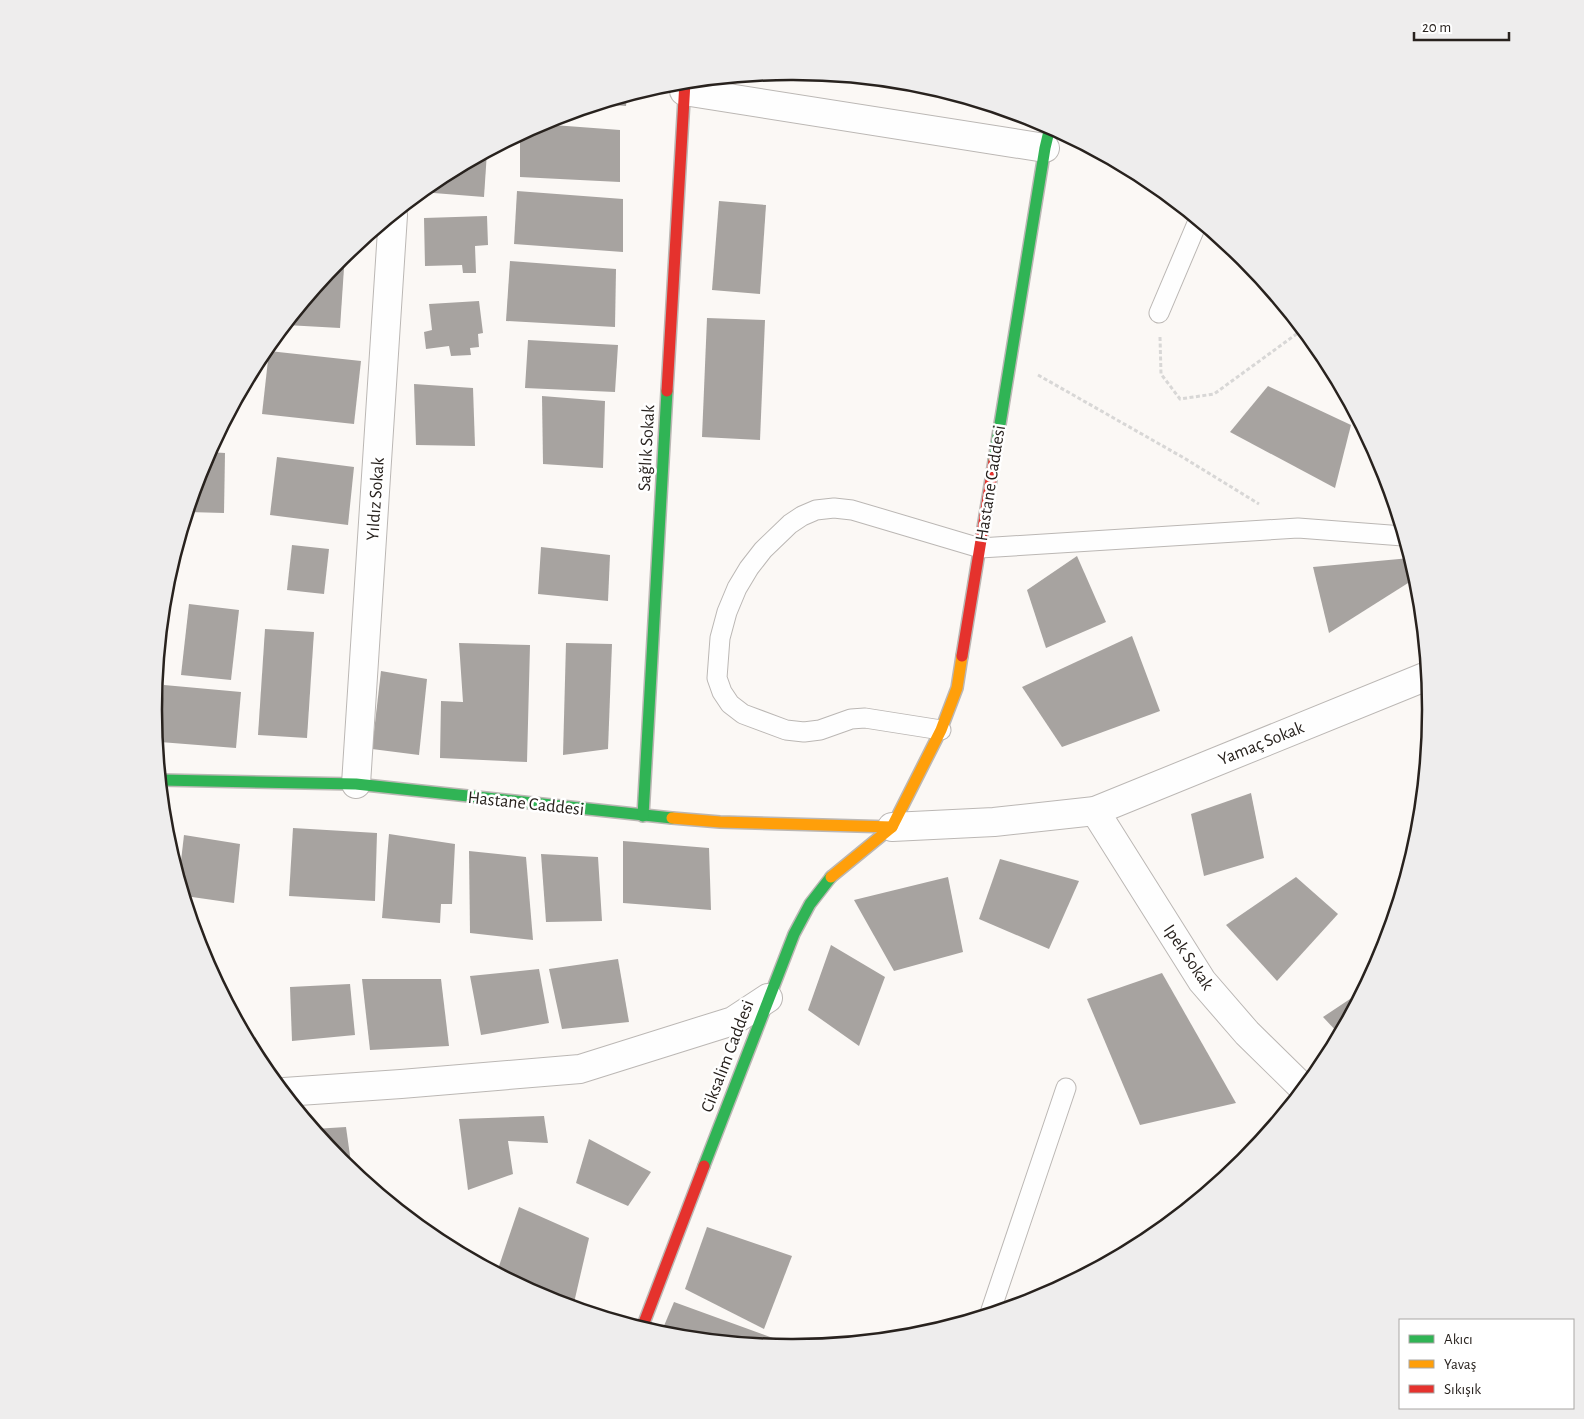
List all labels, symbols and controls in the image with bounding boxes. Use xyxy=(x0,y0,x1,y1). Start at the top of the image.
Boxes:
scale bar xyxy=(1414,10,1509,42)
text: 20 m xyxy=(1422,20,1451,35)
street label: Sağlık Sokak xyxy=(636,404,658,492)
street label: Hastane Caddesi xyxy=(973,424,1009,542)
street label: Yıldız Sokak xyxy=(364,456,388,541)
street label: Yamaç Sokak xyxy=(1216,718,1307,769)
street label: Hastane Caddesi xyxy=(467,789,585,819)
street label: Ipek Sokak xyxy=(1160,922,1217,994)
street label: Ciksalim Caddesi xyxy=(698,998,758,1115)
legend xyxy=(1399,1319,1574,1409)
text: Akıcı xyxy=(1444,1332,1473,1347)
text: Yavaş xyxy=(1444,1357,1476,1372)
text: Sıkışık xyxy=(1444,1382,1481,1397)

